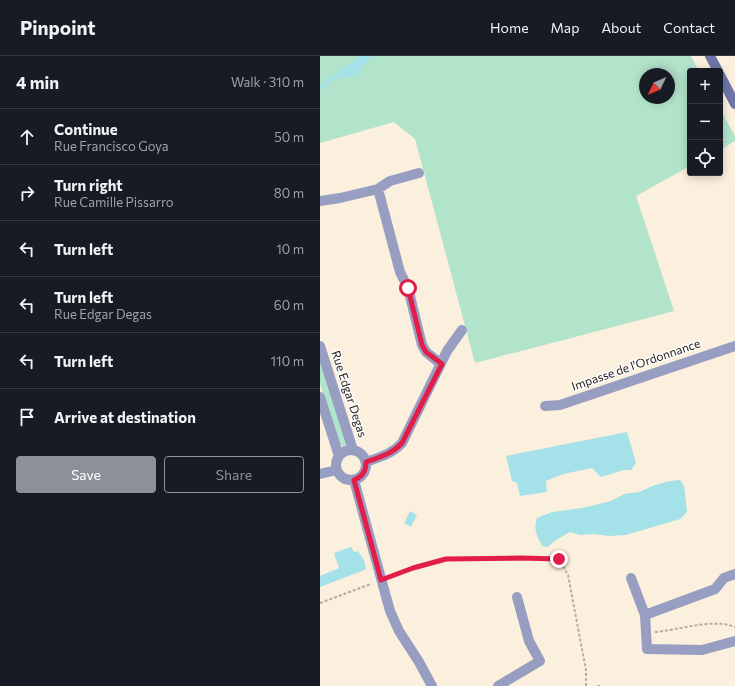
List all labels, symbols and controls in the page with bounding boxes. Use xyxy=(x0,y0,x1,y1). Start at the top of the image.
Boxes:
text: Pinpoint xyxy=(20,16,96,39)
text: Home xyxy=(490,19,529,36)
text: Map xyxy=(551,19,579,36)
text: About xyxy=(601,19,641,36)
text: Contact xyxy=(663,19,715,36)
north arrow xyxy=(639,68,675,104)
map controls xyxy=(687,68,723,176)
button: + xyxy=(687,68,723,104)
text: 4 min xyxy=(16,72,59,93)
text: Walk · 310 m xyxy=(231,74,304,90)
button: − xyxy=(687,104,723,140)
text: Continue xyxy=(54,120,118,138)
icon: ahead xyxy=(16,126,38,148)
text: 50 m xyxy=(274,129,304,145)
text: Rue Francisco Goya xyxy=(54,138,169,154)
button: locate xyxy=(687,140,723,176)
text: Turn right xyxy=(54,176,123,194)
icon: right xyxy=(16,182,38,204)
text: 80 m xyxy=(274,185,304,201)
text: Rue Camille Pissarro xyxy=(54,194,174,210)
icon: left xyxy=(16,238,38,260)
text: Turn left xyxy=(54,240,113,258)
text: 10 m xyxy=(276,241,304,257)
route start xyxy=(399,279,417,297)
text: Turn left xyxy=(54,288,113,306)
icon: left xyxy=(16,294,38,316)
text: 60 m xyxy=(274,297,304,313)
text: Rue Edgar Degas xyxy=(54,306,152,322)
street label: Impasse de l'Ordonnance xyxy=(569,335,702,393)
street label: Rue Edgar Degas xyxy=(329,349,371,439)
icon: left xyxy=(16,350,38,372)
text: Turn left xyxy=(54,352,113,370)
text: 110 m xyxy=(271,353,304,369)
icon: arrive xyxy=(16,406,38,428)
text: Arrive at destination xyxy=(54,408,196,426)
button: Save xyxy=(16,456,156,493)
button: Share xyxy=(164,456,304,493)
route end xyxy=(550,550,568,568)

